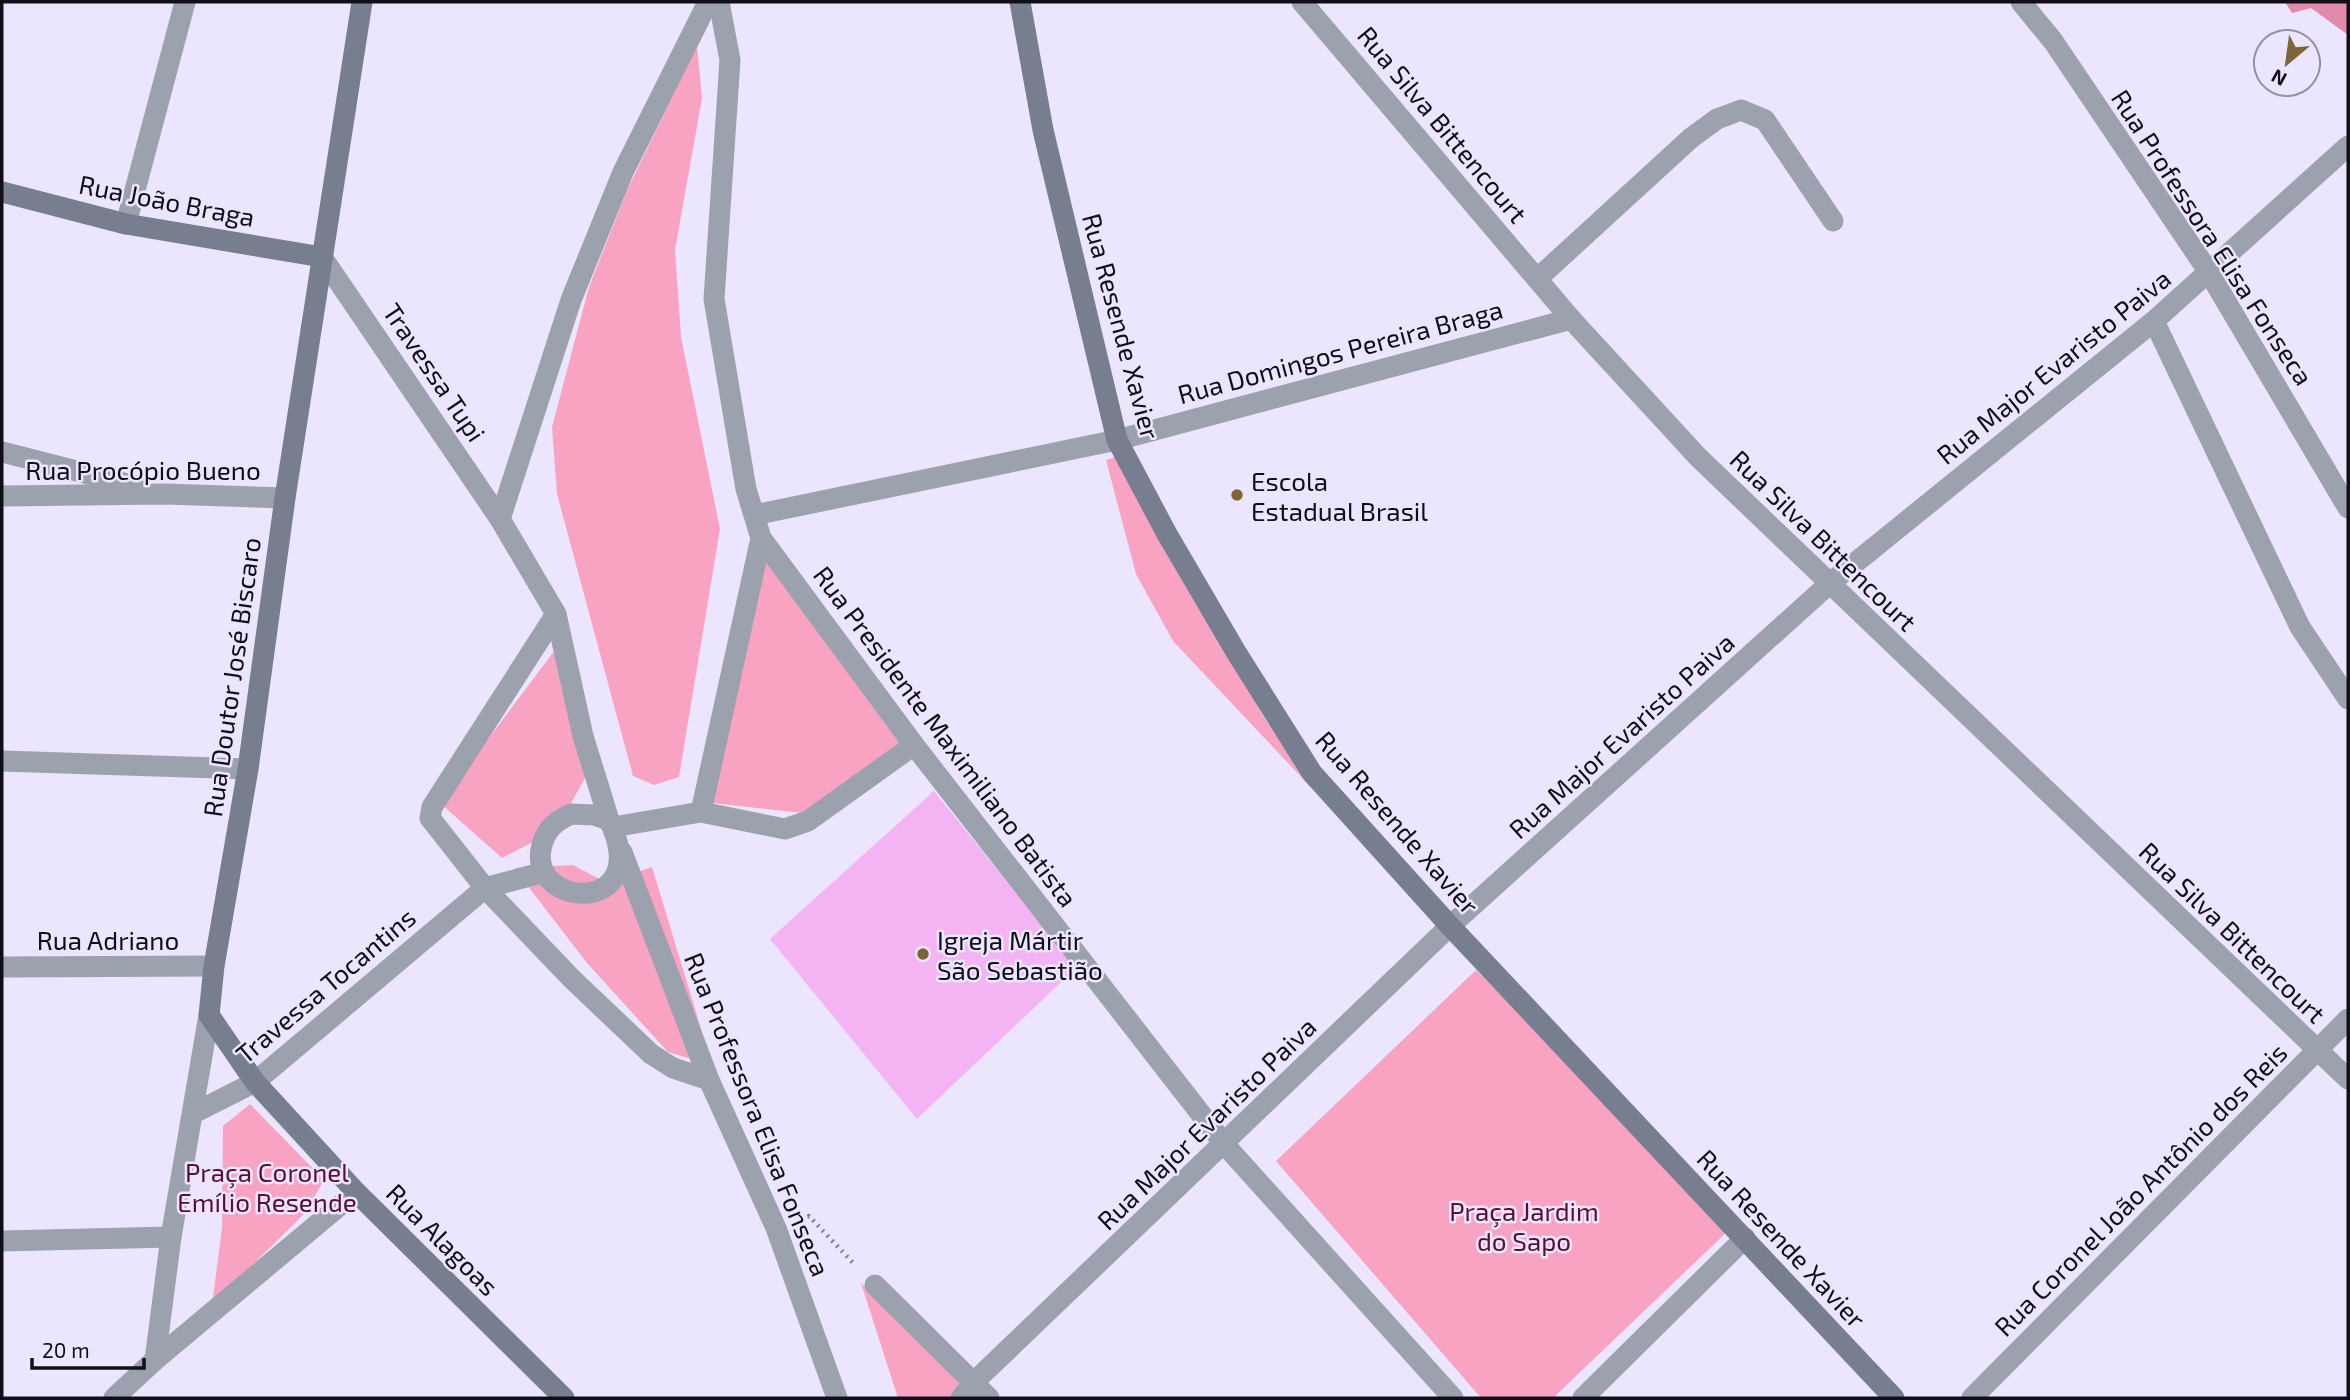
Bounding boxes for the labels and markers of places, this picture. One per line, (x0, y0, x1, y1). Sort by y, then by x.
place label: Escola Estadual Brasil (1251, 465, 1428, 526)
marker: Escola Estadual Brasil (1229, 487, 1245, 503)
place label: Igreja Mártir São Sebastião (937, 924, 1103, 985)
marker: Igreja Mártir São Sebastião (915, 946, 931, 962)

